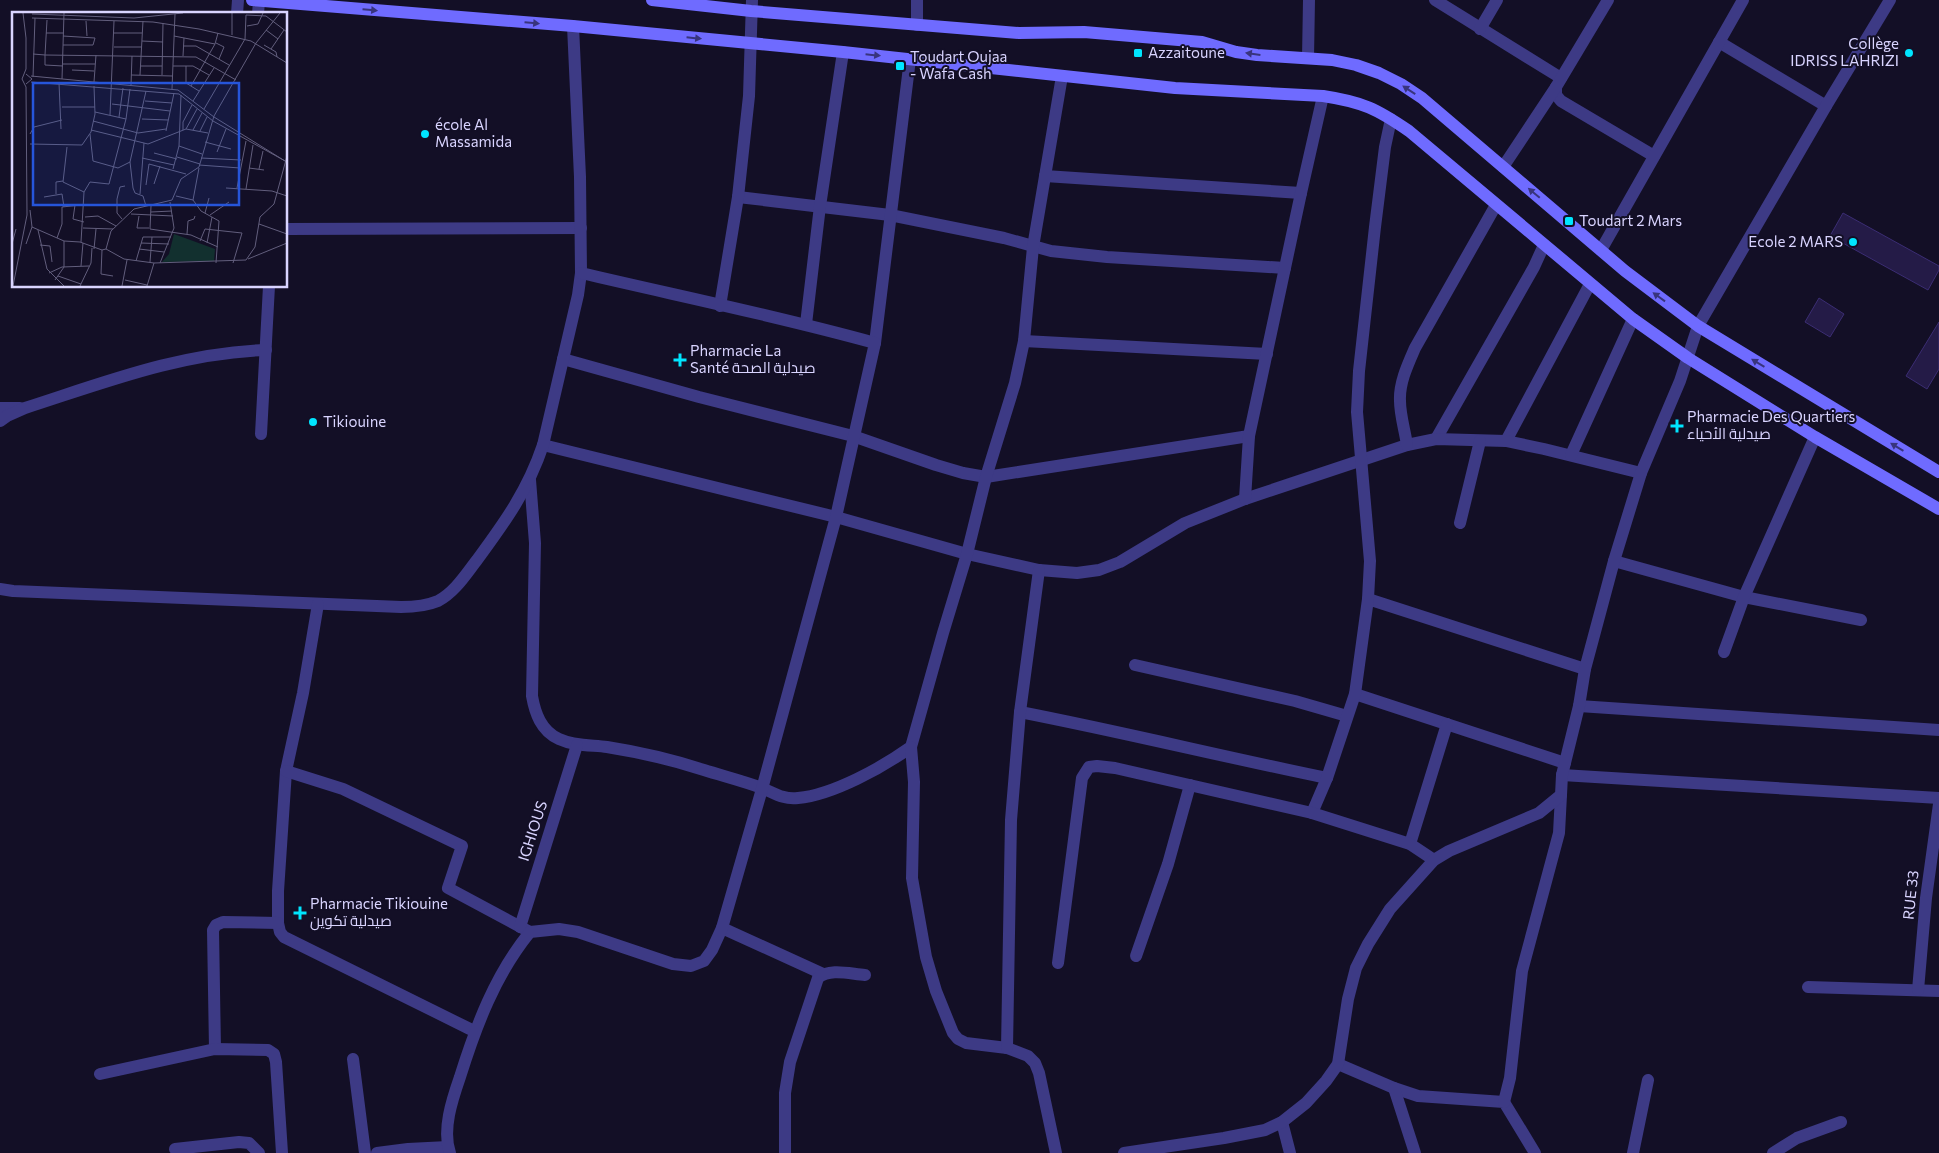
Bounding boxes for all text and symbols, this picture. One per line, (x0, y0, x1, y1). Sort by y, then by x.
one-way arrow (363, 6, 379, 14)
inset map (12, 12, 288, 288)
one-way arrow (525, 19, 541, 27)
one-way arrow (686, 34, 702, 42)
place label: Collège IDRISS LAHRIZI (1790, 34, 1899, 69)
place label: Azzaitoune (1148, 43, 1225, 61)
place label: Toudart Oujaa - Wafa Cash (910, 47, 1007, 82)
marker: Azzaitoune (1132, 47, 1144, 59)
marker: Collège IDRISS LAHRIZI (1903, 47, 1915, 59)
one-way arrow (1245, 50, 1261, 58)
one-way arrow (866, 51, 882, 59)
marker: Toudart Oujaa - Wafa Cash (894, 60, 906, 72)
one-way arrow (1403, 85, 1416, 94)
place label: école Al Massamida (435, 115, 512, 150)
marker: école Al Massamida (419, 128, 431, 140)
one-way arrow (1528, 188, 1541, 199)
place label: Toudart 2 Mars (1579, 211, 1682, 229)
marker: Toudart 2 Mars (1563, 215, 1575, 227)
place label: Ecole 2 MARS (1748, 232, 1843, 250)
marker: Ecole 2 MARS (1847, 236, 1859, 248)
one-way arrow (1652, 292, 1666, 302)
place label: Pharmacie La Santé صيدلية الصحة (690, 341, 816, 376)
marker: Pharmacie La Santé صيدلية الصحة (674, 354, 686, 366)
one-way arrow (1752, 358, 1765, 367)
place label: Pharmacie Des Quartiers صيدلية الأحياء (1687, 407, 1856, 442)
place label: Tikiouine (323, 412, 386, 430)
marker: Tikiouine (307, 416, 319, 428)
marker: Pharmacie Des Quartiers صيدلية الأحياء (1671, 420, 1683, 432)
one-way arrow (1891, 442, 1904, 451)
street label: IGHIOUS (514, 798, 550, 863)
street label: RUE 33 (1898, 869, 1922, 920)
place label: Pharmacie Tikiouine صيدلية تكوين (310, 894, 448, 931)
marker: Pharmacie Tikiouine صيدلية تكوين (294, 907, 306, 919)

